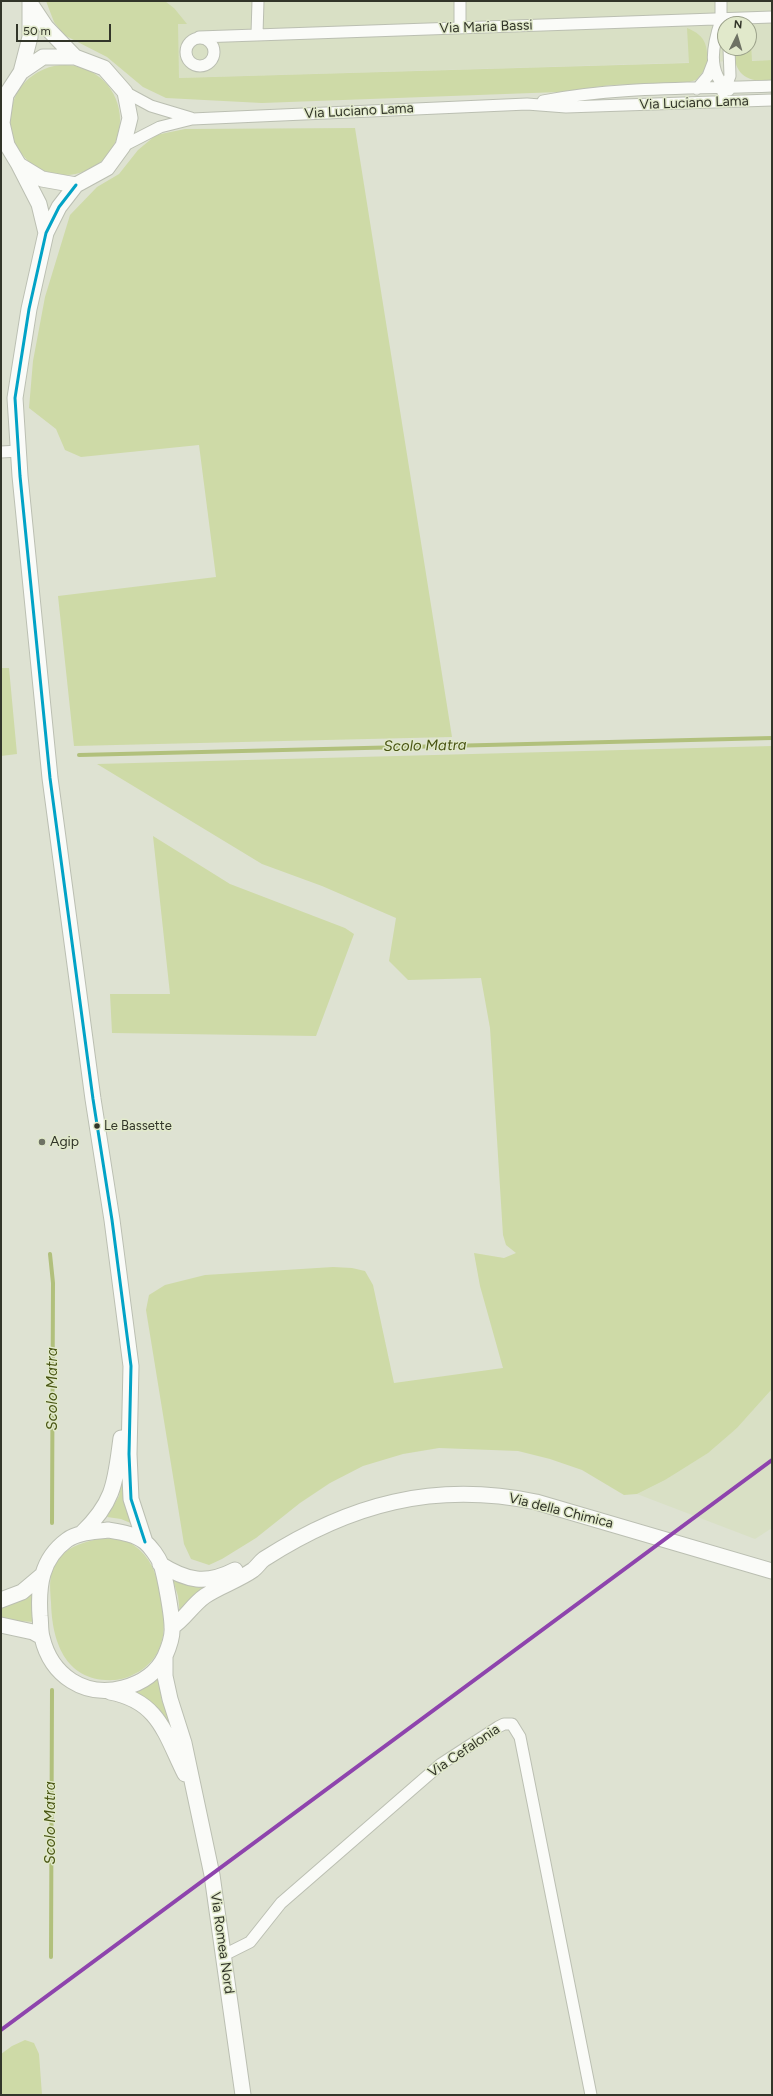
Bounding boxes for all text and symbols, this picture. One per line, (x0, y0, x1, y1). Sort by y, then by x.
scale bar (18, 16, 113, 42)
north arrow (717, 16, 757, 56)
street label: Via Maria Bassi (439, 17, 533, 37)
text: N (733, 18, 743, 31)
text: 50 m (23, 24, 51, 38)
street label: Via Luciano Lama (639, 93, 749, 113)
street label: Via Luciano Lama (304, 100, 414, 122)
water label: Scolo Matra (383, 736, 467, 756)
place label: Le Bassette (104, 1118, 172, 1134)
marker: Le Bassette (92, 1121, 102, 1131)
place label: Agip (50, 1134, 79, 1150)
marker: Agip (37, 1137, 47, 1147)
water label: Scolo Matra (44, 1347, 62, 1431)
street label: Via della Chimica (507, 1490, 615, 1532)
street label: Via Cefalonia (425, 1721, 503, 1781)
water label: Scolo Matra (42, 1781, 60, 1865)
street label: Via Romea Nord (207, 1891, 237, 1995)

